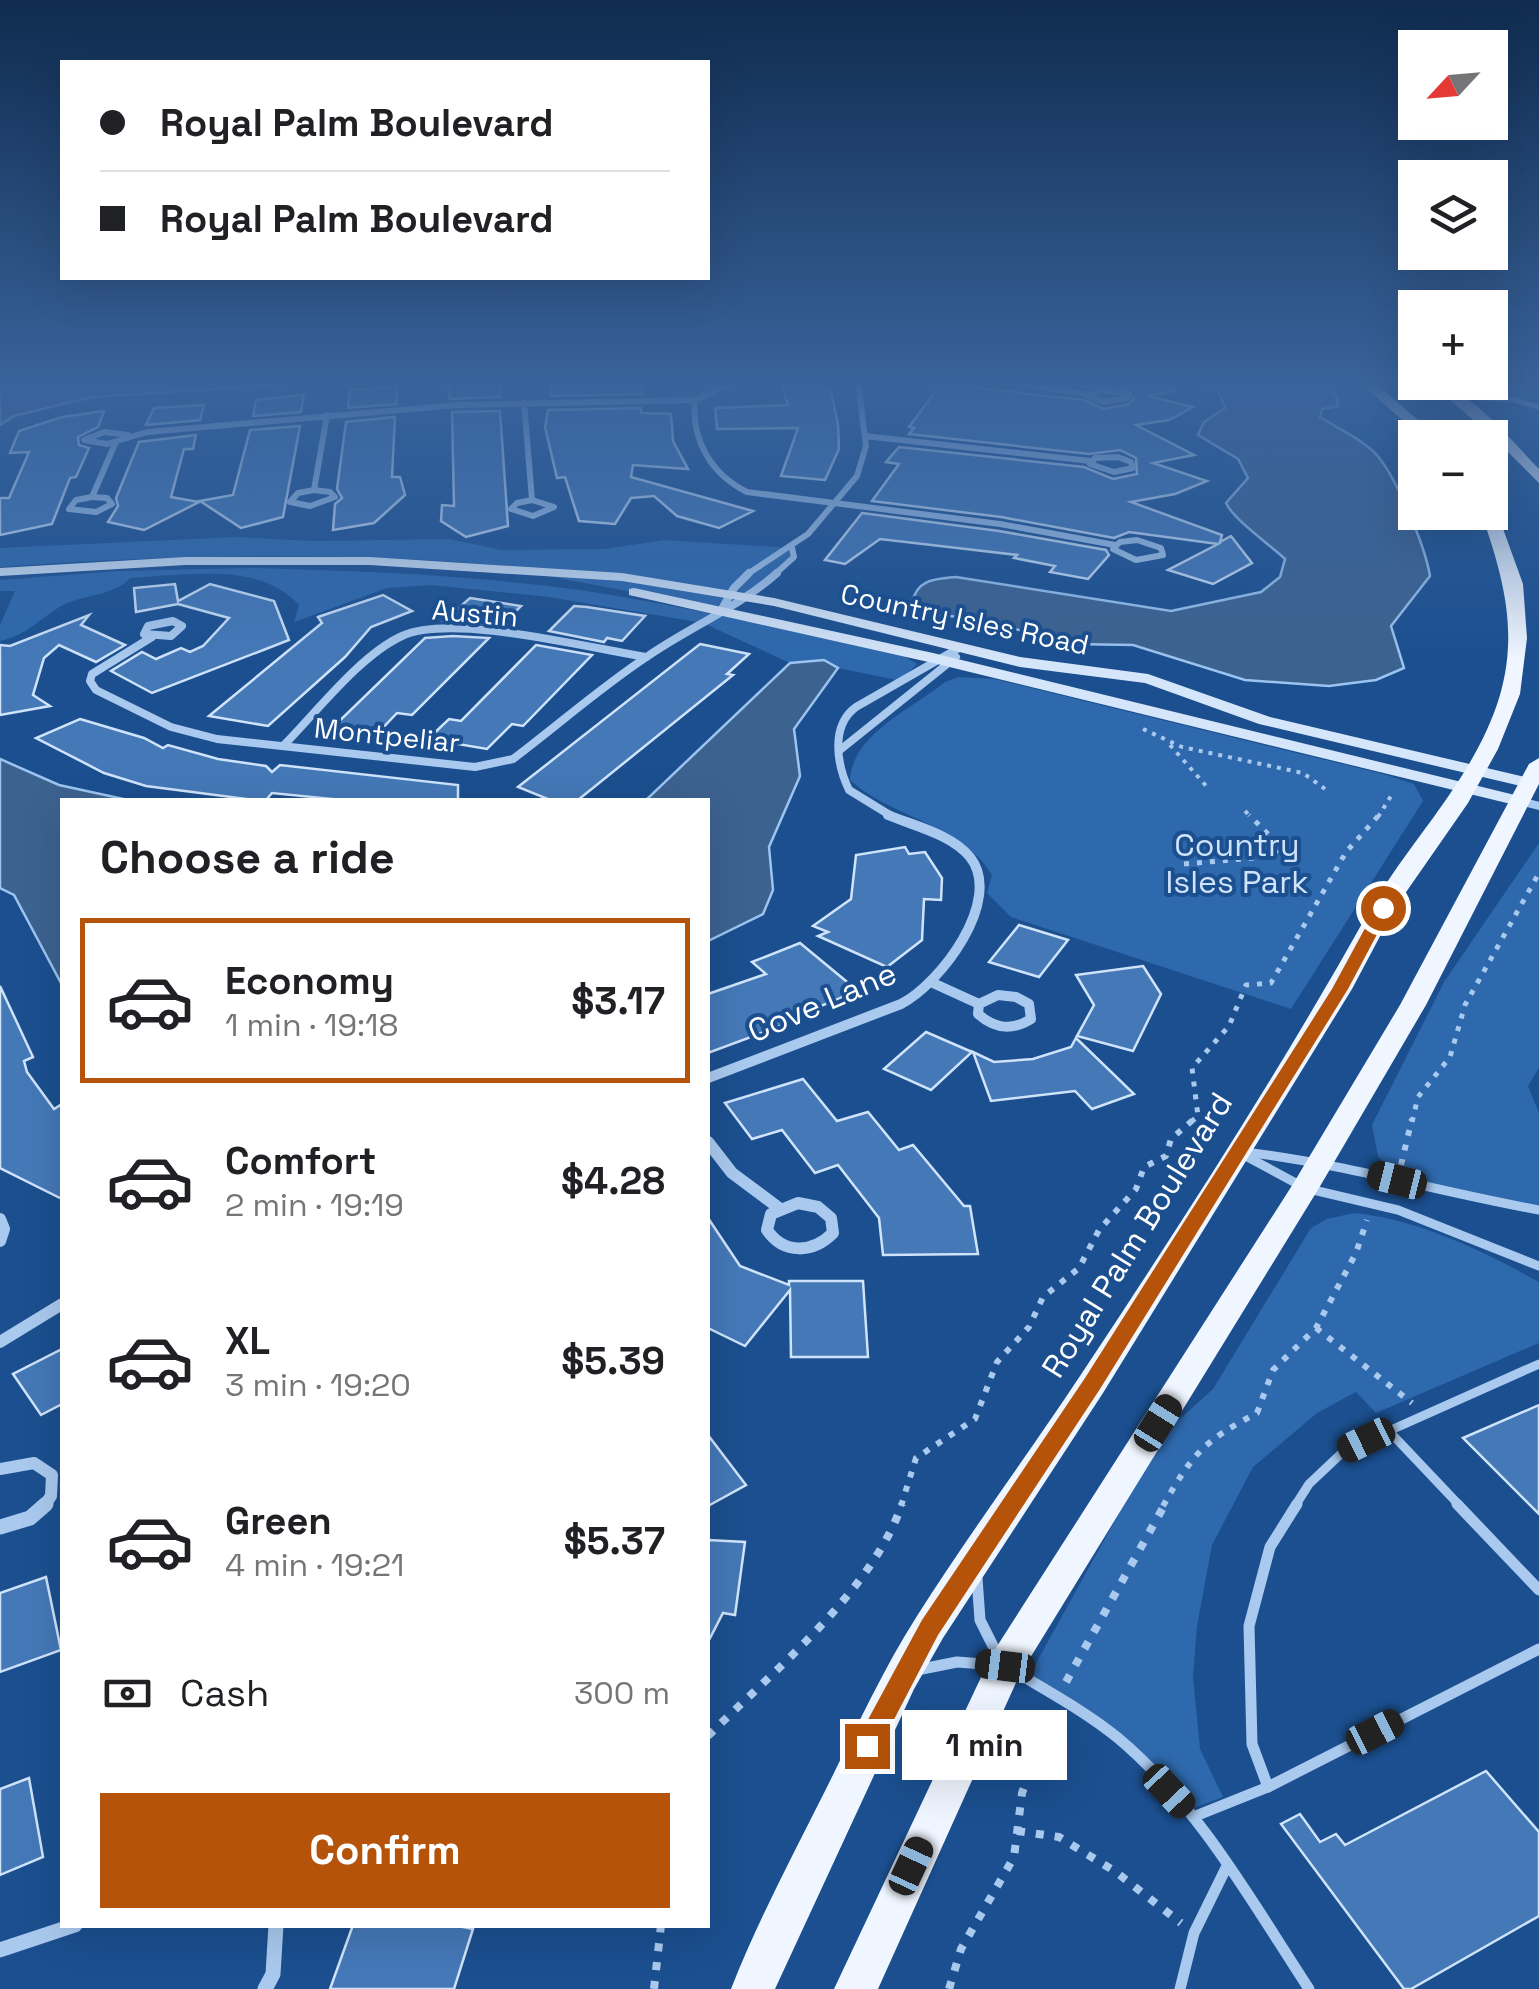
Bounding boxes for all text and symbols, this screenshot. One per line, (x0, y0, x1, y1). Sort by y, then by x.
north arrow (1398, 30, 1508, 140)
map controls (1398, 30, 1508, 530)
text: Royal Palm Boulevard (160, 99, 554, 147)
button: layers (1398, 160, 1508, 270)
text: Royal Palm Boulevard (160, 195, 554, 243)
button: + (1398, 290, 1508, 400)
button: − (1398, 420, 1508, 530)
street label: Country Isles Road (838, 575, 1092, 663)
street label: Austin (431, 591, 519, 635)
street label: Montpeliar (312, 709, 462, 761)
park label: Country Isles Park (1165, 825, 1309, 902)
text: Choose a ride (100, 829, 395, 886)
route start (1361, 886, 1406, 931)
street label: Cove Lane (742, 953, 902, 1051)
icon: car (105, 956, 195, 1046)
text: Economy (225, 957, 394, 1005)
text: $3.17 (571, 977, 665, 1025)
text: 1 min · 19:18 (225, 1005, 398, 1045)
street label: Royal Palm Boulevard (1033, 1085, 1241, 1385)
icon: car (105, 1136, 195, 1226)
text: Comfort (225, 1137, 376, 1185)
text: $4.28 (561, 1157, 665, 1205)
car (1364, 1158, 1430, 1202)
text: 2 min · 19:19 (225, 1185, 404, 1225)
icon: car (105, 1316, 195, 1406)
text: XL (225, 1317, 270, 1365)
text: $5.39 (561, 1337, 665, 1385)
text: 3 min · 19:20 (225, 1365, 411, 1405)
car (1129, 1390, 1187, 1456)
car (1332, 1413, 1400, 1467)
icon: car (105, 1496, 195, 1586)
text: Green (225, 1497, 332, 1545)
text: $5.37 (564, 1517, 665, 1565)
text: 4 min · 19:21 (225, 1545, 404, 1585)
car (973, 1647, 1037, 1685)
icon: cash (100, 1666, 155, 1721)
text: Cash (180, 1669, 269, 1717)
text: 300 m (574, 1673, 670, 1713)
car (1341, 1705, 1409, 1759)
callout: 1 min (902, 1711, 1067, 1781)
route end (845, 1724, 890, 1769)
text: 1 min (945, 1725, 1024, 1765)
car (1138, 1759, 1200, 1823)
button: Confirm (100, 1793, 670, 1908)
car (885, 1832, 937, 1900)

